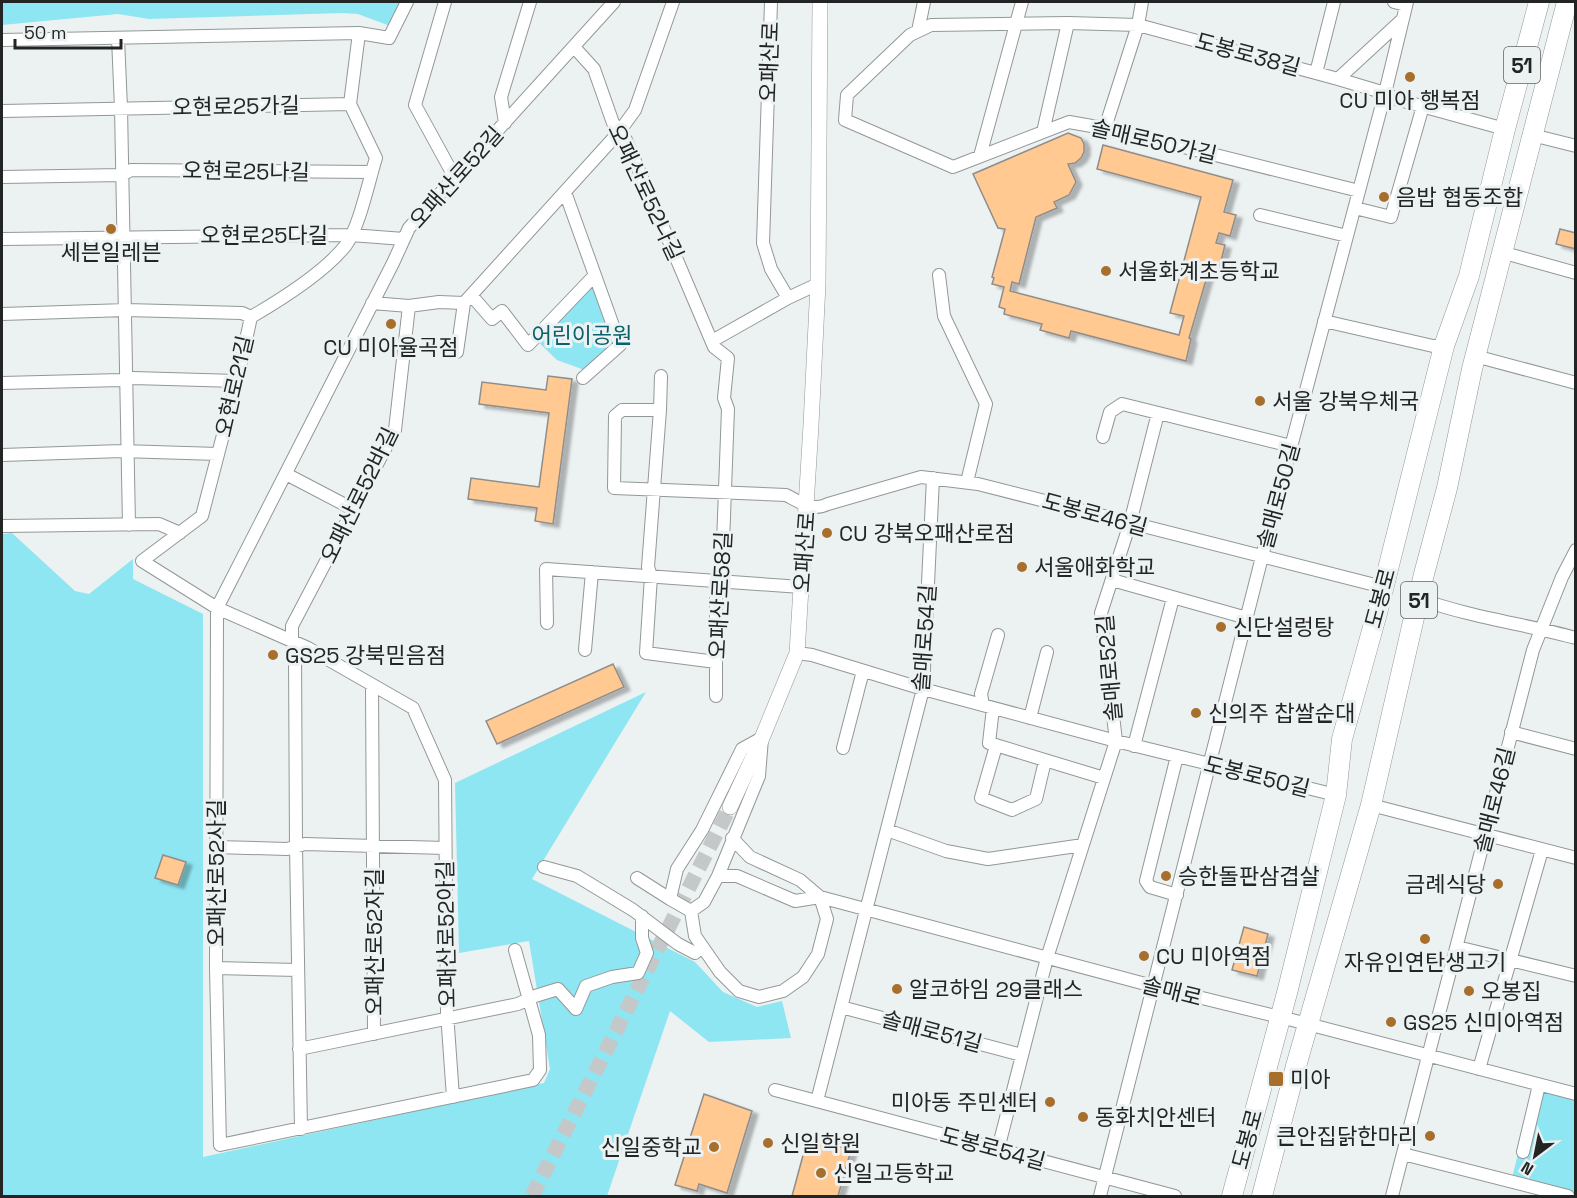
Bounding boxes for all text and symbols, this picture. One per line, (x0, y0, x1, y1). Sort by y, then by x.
scale bar (15, 12, 122, 50)
text: 50 m (24, 21, 66, 44)
street label: 오패산로 (754, 21, 784, 103)
street label: 도봉로38길 (1192, 27, 1304, 81)
road number: 51 (1504, 47, 1540, 83)
marker: CU 미아 행복점 (1403, 70, 1417, 84)
place label: CU 미아 행복점 (1339, 86, 1481, 114)
street label: 오현로25가길 (172, 91, 300, 121)
street label: 솔매로50가길 (1088, 113, 1220, 169)
street label: 오패산로52나길 (602, 119, 690, 265)
street label: 오패산로52길 (403, 120, 509, 234)
street label: 오현로25나길 (182, 156, 310, 186)
place label: 음밥 협동조합 (1396, 183, 1523, 211)
marker: 음밥 협동조합 (1377, 190, 1391, 204)
street label: 오현로25다길 (200, 221, 328, 249)
marker: 세븐일레븐 (104, 222, 118, 236)
place label: 세븐일레븐 (60, 238, 162, 266)
place label: 서울화계초등학교 (1118, 257, 1280, 285)
marker: 서울화계초등학교 (1099, 264, 1113, 278)
marker: CU 미아율곡점 (384, 317, 398, 331)
park label: 어린이공원 (531, 321, 633, 349)
street label: 오현로21길 (209, 332, 259, 440)
place label: CU 미아율곡점 (323, 333, 459, 361)
place label: 서울 강북우체국 (1272, 387, 1419, 415)
marker: 서울 강북우체국 (1253, 394, 1267, 408)
street label: 오패산로52바길 (314, 422, 404, 568)
street label: 솔매로50길 (1250, 440, 1306, 552)
street label: 도봉로46길 (1039, 486, 1151, 542)
street label: 오패산로 (787, 511, 821, 593)
place label: CU 강북오패산로점 (839, 519, 1015, 547)
marker: CU 강북오패산로점 (820, 526, 834, 540)
street label: 오패산로58길 (703, 530, 737, 660)
place label: 서울애화학교 (1034, 553, 1155, 581)
marker: 서울애화학교 (1015, 560, 1029, 574)
street label: 도봉로 (1359, 565, 1401, 631)
road number: 51 (1401, 582, 1437, 618)
street label: 솔매로54길 (906, 583, 942, 693)
street label: 솔매로52길 (1090, 613, 1128, 723)
place label: 신단설렁탕 (1233, 613, 1334, 641)
marker: 신단설렁탕 (1214, 620, 1228, 634)
place label: GS25 강북믿음점 (285, 641, 446, 669)
marker: GS25 강북믿음점 (266, 648, 280, 662)
place label: 신의주 찹쌀순대 (1208, 699, 1355, 727)
marker: 신의주 찹쌀순대 (1189, 706, 1203, 720)
street label: 솔매로46길 (1467, 744, 1521, 856)
street label: 도봉로50길 (1201, 749, 1313, 803)
street label: 오패산로52사길 (202, 799, 230, 947)
street label: 오패산로52아길 (431, 860, 461, 1008)
place label: 승한돌판삼겹살 (1178, 862, 1320, 890)
street label: 오패산로52자길 (360, 868, 388, 1016)
marker: 승한돌판삼겹살 (1159, 869, 1173, 883)
place label: 금례식당 (1405, 870, 1486, 898)
marker: 금례식당 (1491, 877, 1505, 891)
marker: 자유인연탄생고기 (1418, 932, 1432, 946)
place label: CU 미아역점 (1156, 942, 1271, 970)
place label: 자유인연탄생고기 (1344, 948, 1506, 976)
marker: CU 미아역점 (1137, 949, 1151, 963)
street label: 솔매로 (1139, 970, 1205, 1012)
place label: 알코하임 29클래스 (909, 975, 1083, 1003)
place label: 오봉집 (1481, 977, 1542, 1005)
marker: 알코하임 29클래스 (890, 982, 904, 996)
marker: 오봉집 (1462, 984, 1476, 998)
street label: 솔매로51길 (879, 1004, 985, 1058)
place label: GS25 신미아역점 (1403, 1008, 1564, 1036)
marker: GS25 신미아역점 (1384, 1015, 1398, 1029)
place label: 미아 (1290, 1065, 1330, 1093)
marker: 미아 (1267, 1070, 1285, 1088)
place label: 미아동 주민센터 (891, 1088, 1038, 1116)
marker: 미아동 주민센터 (1043, 1095, 1057, 1109)
place label: 동화치안센터 (1095, 1103, 1216, 1131)
street label: 도봉로 (1226, 1106, 1268, 1172)
marker: 동화치안센터 (1076, 1110, 1090, 1124)
street label: 도봉로54길 (937, 1121, 1049, 1175)
place label: 큰안집닭한마리 (1276, 1122, 1418, 1150)
north arrow (1505, 1126, 1565, 1186)
place label: 신일학원 (780, 1129, 861, 1157)
marker: 큰안집닭한마리 (1423, 1129, 1437, 1143)
place label: 신일중학교 (601, 1133, 702, 1161)
marker: 신일학원 (761, 1136, 775, 1150)
marker: 신일중학교 (707, 1140, 721, 1154)
text: N (1517, 1157, 1537, 1180)
place label: 신일고등학교 (833, 1159, 954, 1187)
marker: 신일고등학교 (814, 1166, 828, 1180)

